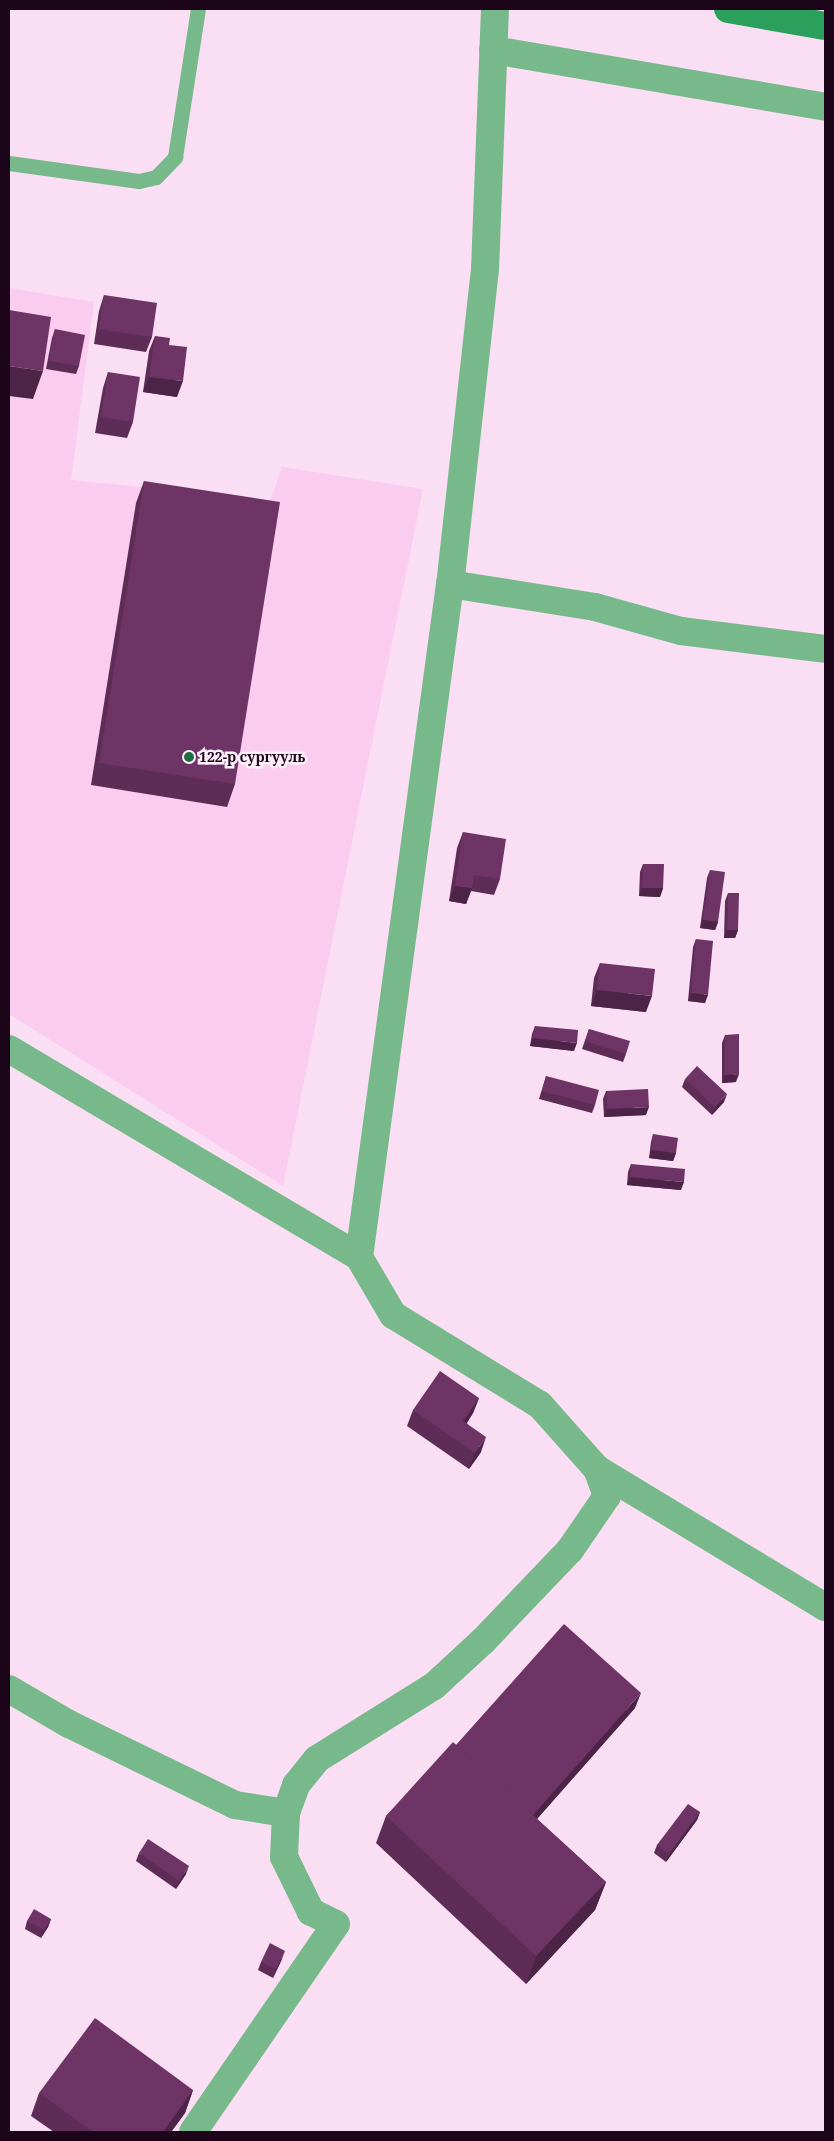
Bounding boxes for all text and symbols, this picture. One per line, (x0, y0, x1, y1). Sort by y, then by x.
place label: 122-р сургууль (199, 749, 305, 765)
marker: 122-р сургууль (183, 751, 195, 763)

